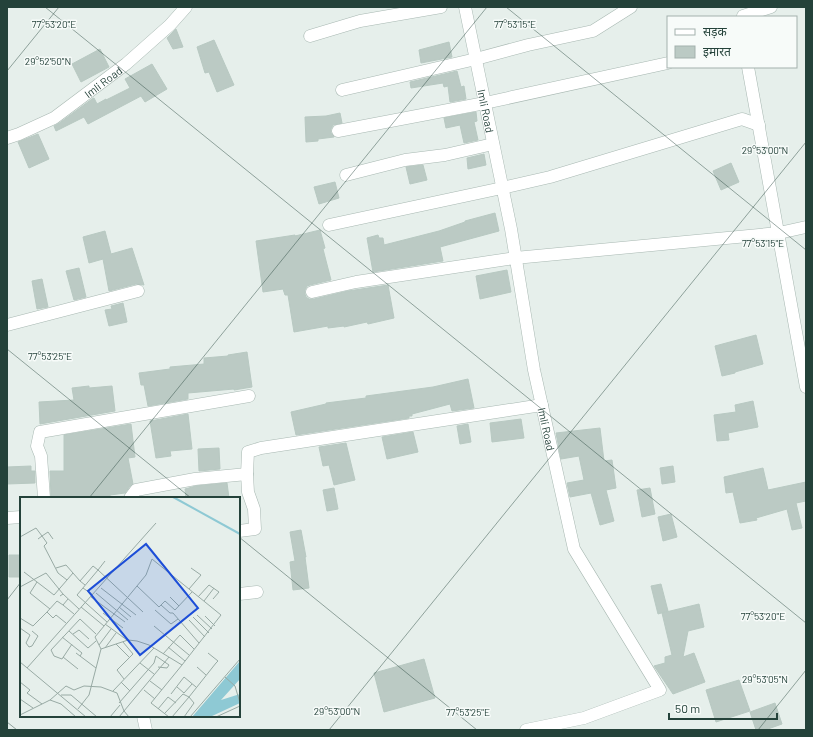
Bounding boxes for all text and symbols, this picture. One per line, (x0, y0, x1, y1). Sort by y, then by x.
legend (667, 16, 797, 68)
text: 77°53'20"E (32, 18, 76, 30)
text: 77°53'15"E (494, 18, 536, 30)
text: सड़क (703, 24, 728, 39)
text: इमारत (703, 44, 732, 59)
text: 29°52'50"N (25, 55, 71, 67)
street label: Imli Road (81, 63, 124, 100)
street label: Imli Road (476, 88, 497, 134)
text: 29°53'00"N (742, 144, 788, 156)
text: 77°53'15"E (742, 237, 784, 249)
text: 77°53'25"E (28, 350, 72, 362)
street label: Imli Road (536, 406, 558, 452)
inset map (20, 497, 240, 717)
text: 77°53'20"E (741, 610, 785, 622)
text: 29°53'05"N (742, 673, 788, 685)
scale bar (669, 695, 777, 721)
text: 50 m (675, 701, 700, 715)
text: 29°53'00"N (314, 705, 360, 717)
text: 77°53'25"E (446, 706, 490, 718)

